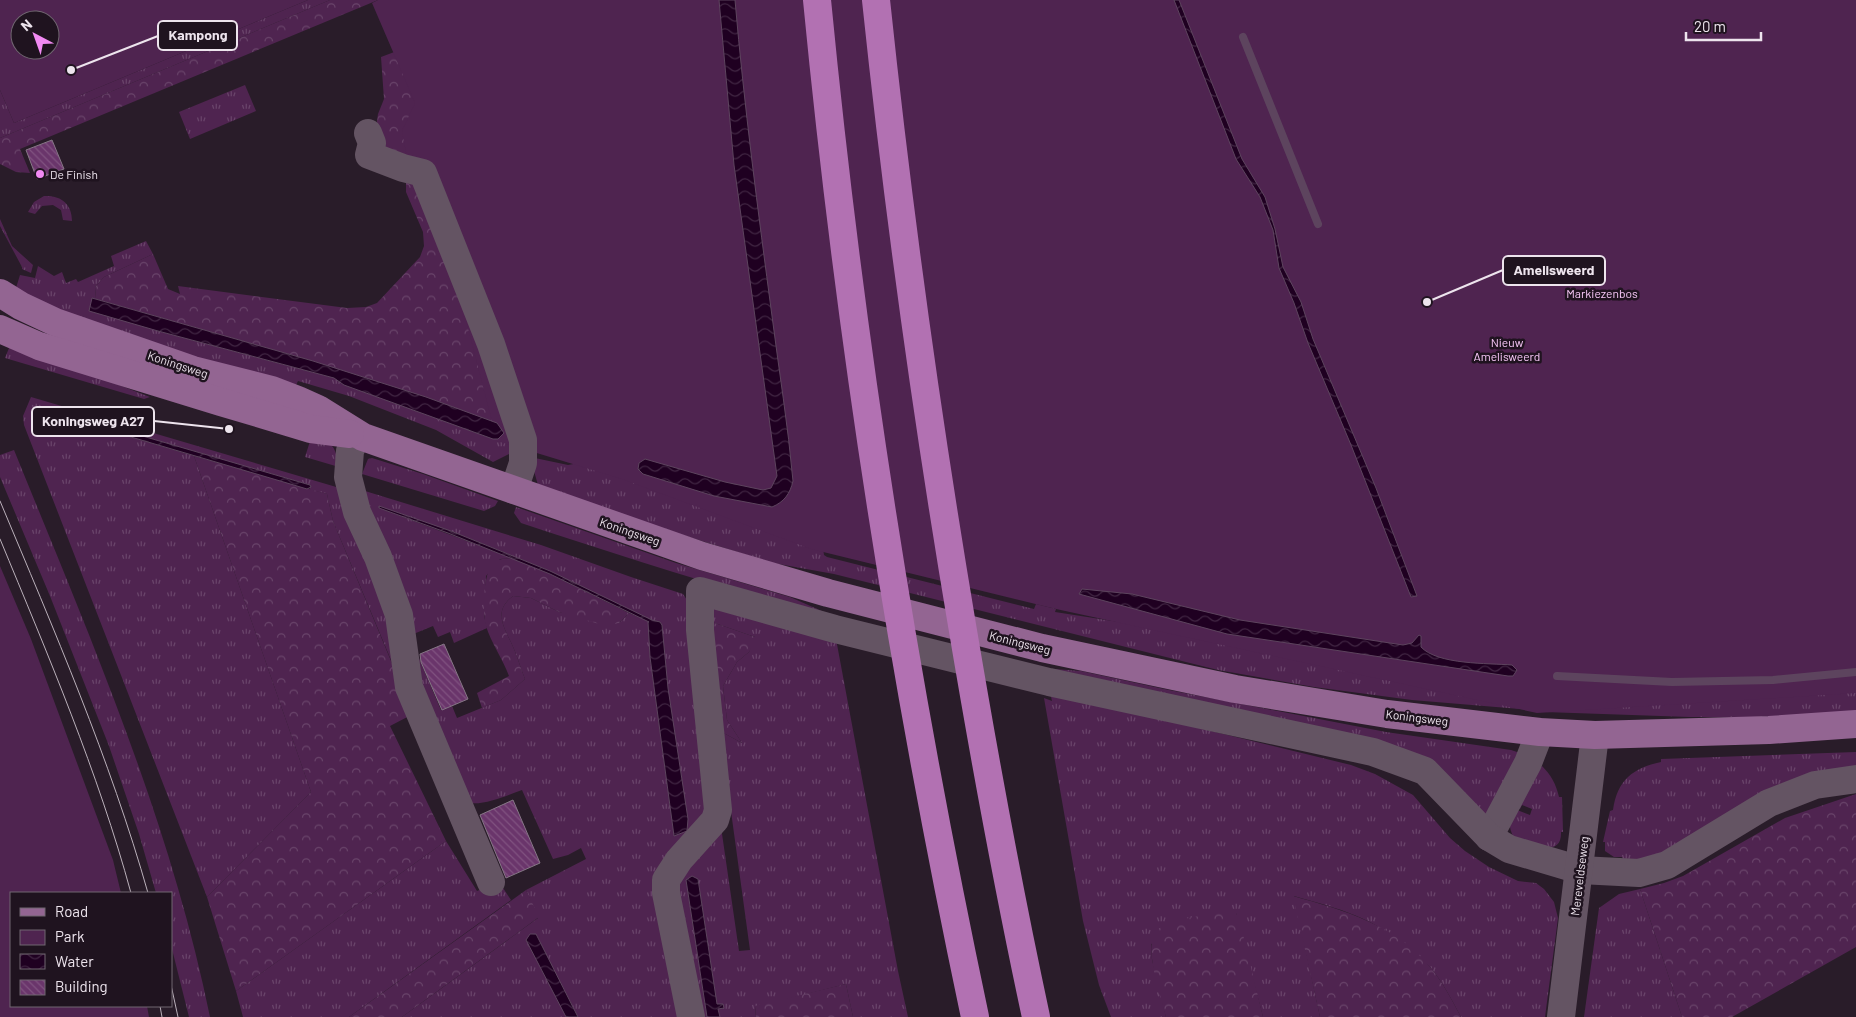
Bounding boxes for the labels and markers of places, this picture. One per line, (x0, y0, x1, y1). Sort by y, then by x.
callout: Kampong (158, 21, 237, 50)
place label: De Finish (50, 167, 98, 181)
marker: De Finish (34, 168, 46, 180)
callout: Amelisweerd (1503, 256, 1605, 285)
callout: Koningsweg A27 (32, 407, 154, 436)

